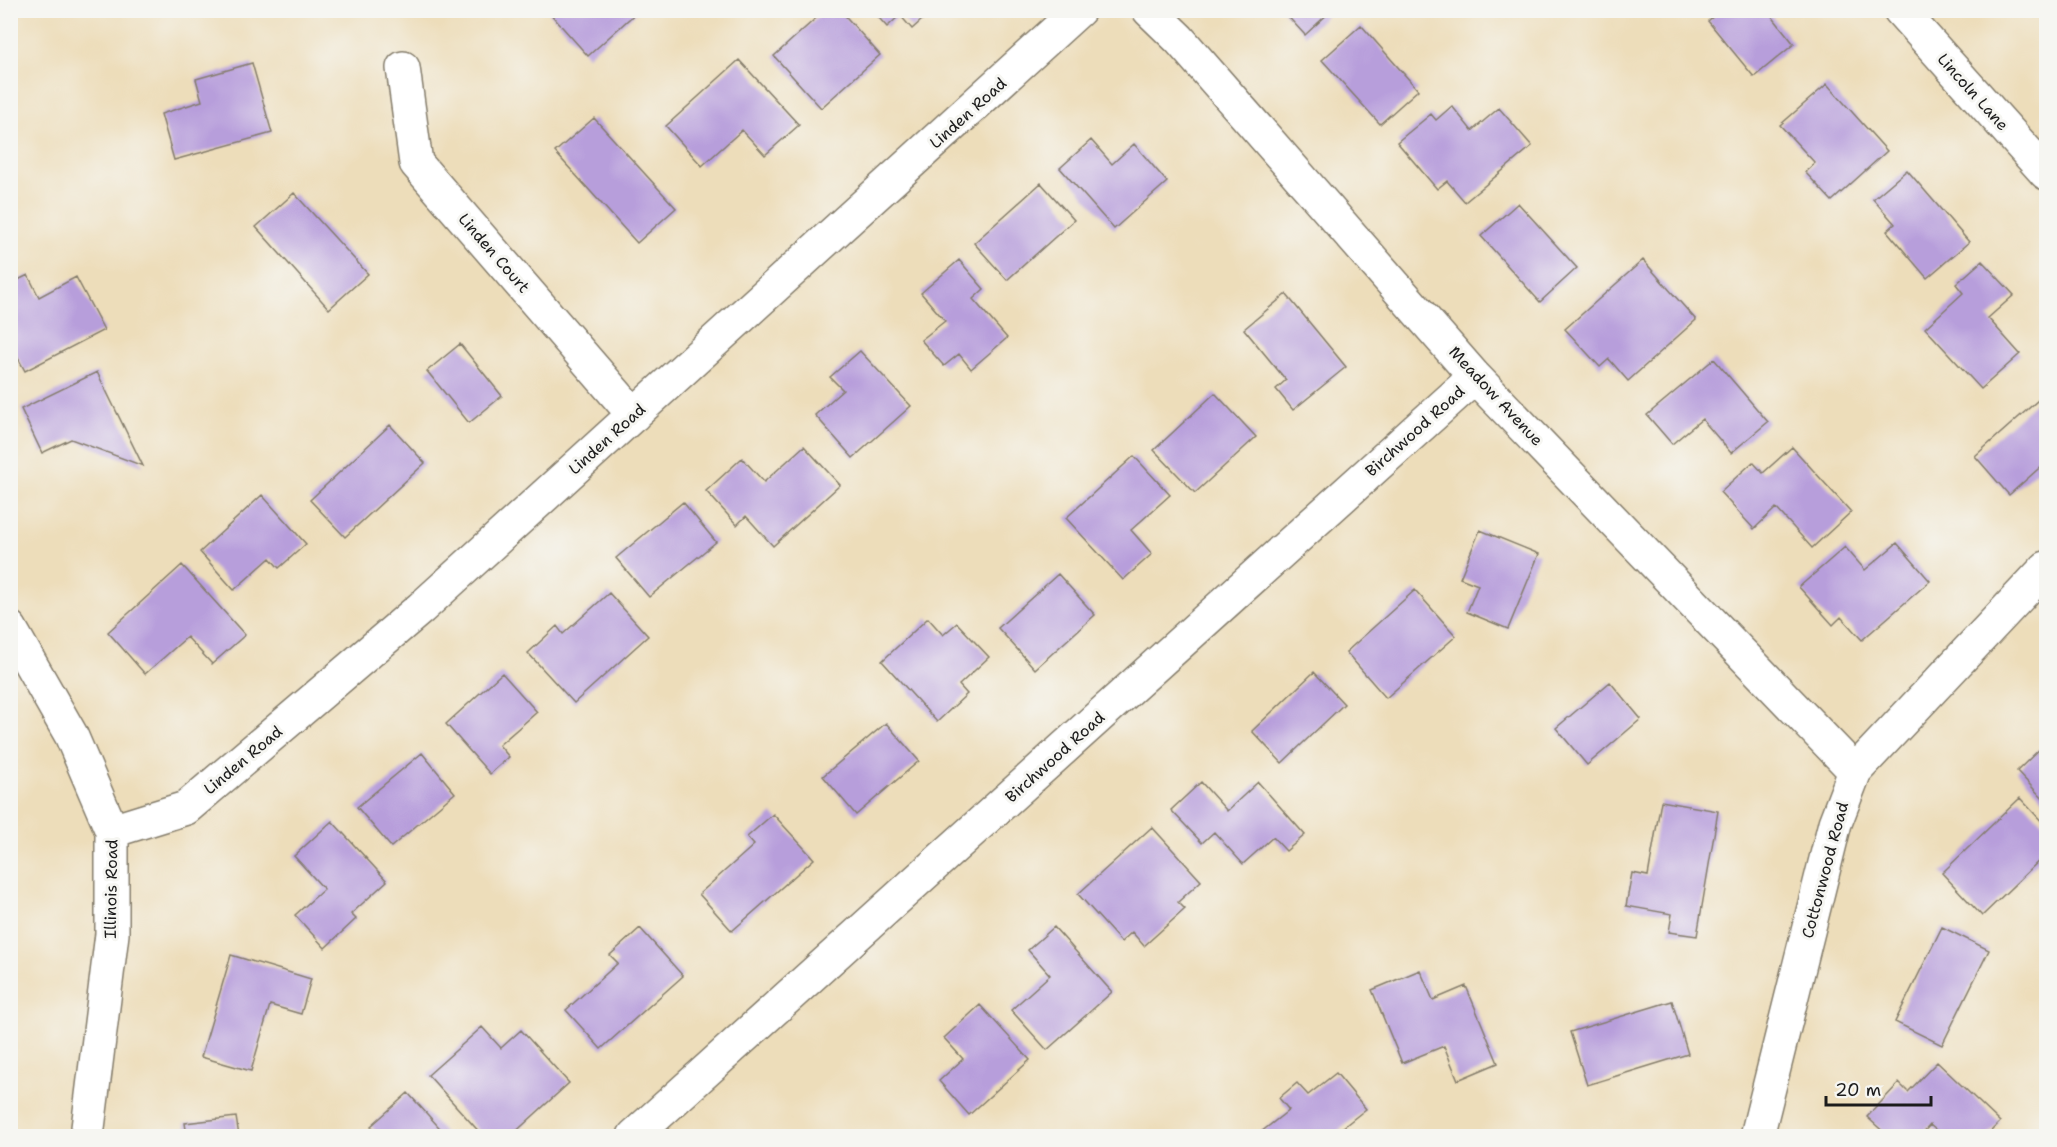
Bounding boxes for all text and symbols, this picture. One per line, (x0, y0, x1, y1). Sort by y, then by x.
street label: Lincoln Lane (1933, 49, 2013, 135)
street label: Linden Road (925, 73, 1011, 153)
street label: Linden Court (454, 209, 534, 297)
street label: Meadow Avenue (1444, 342, 1548, 450)
street label: Birchwood Road (1361, 381, 1469, 481)
street label: Linden Road (564, 399, 650, 479)
street label: Birchwood Road (1001, 707, 1109, 807)
street label: Linden Road (199, 721, 287, 799)
street label: Cottonwood Road (1797, 799, 1853, 941)
street label: Illinois Road (100, 839, 122, 939)
scale bar (1826, 1069, 1931, 1107)
text: 20 m (1835, 1078, 1881, 1102)

